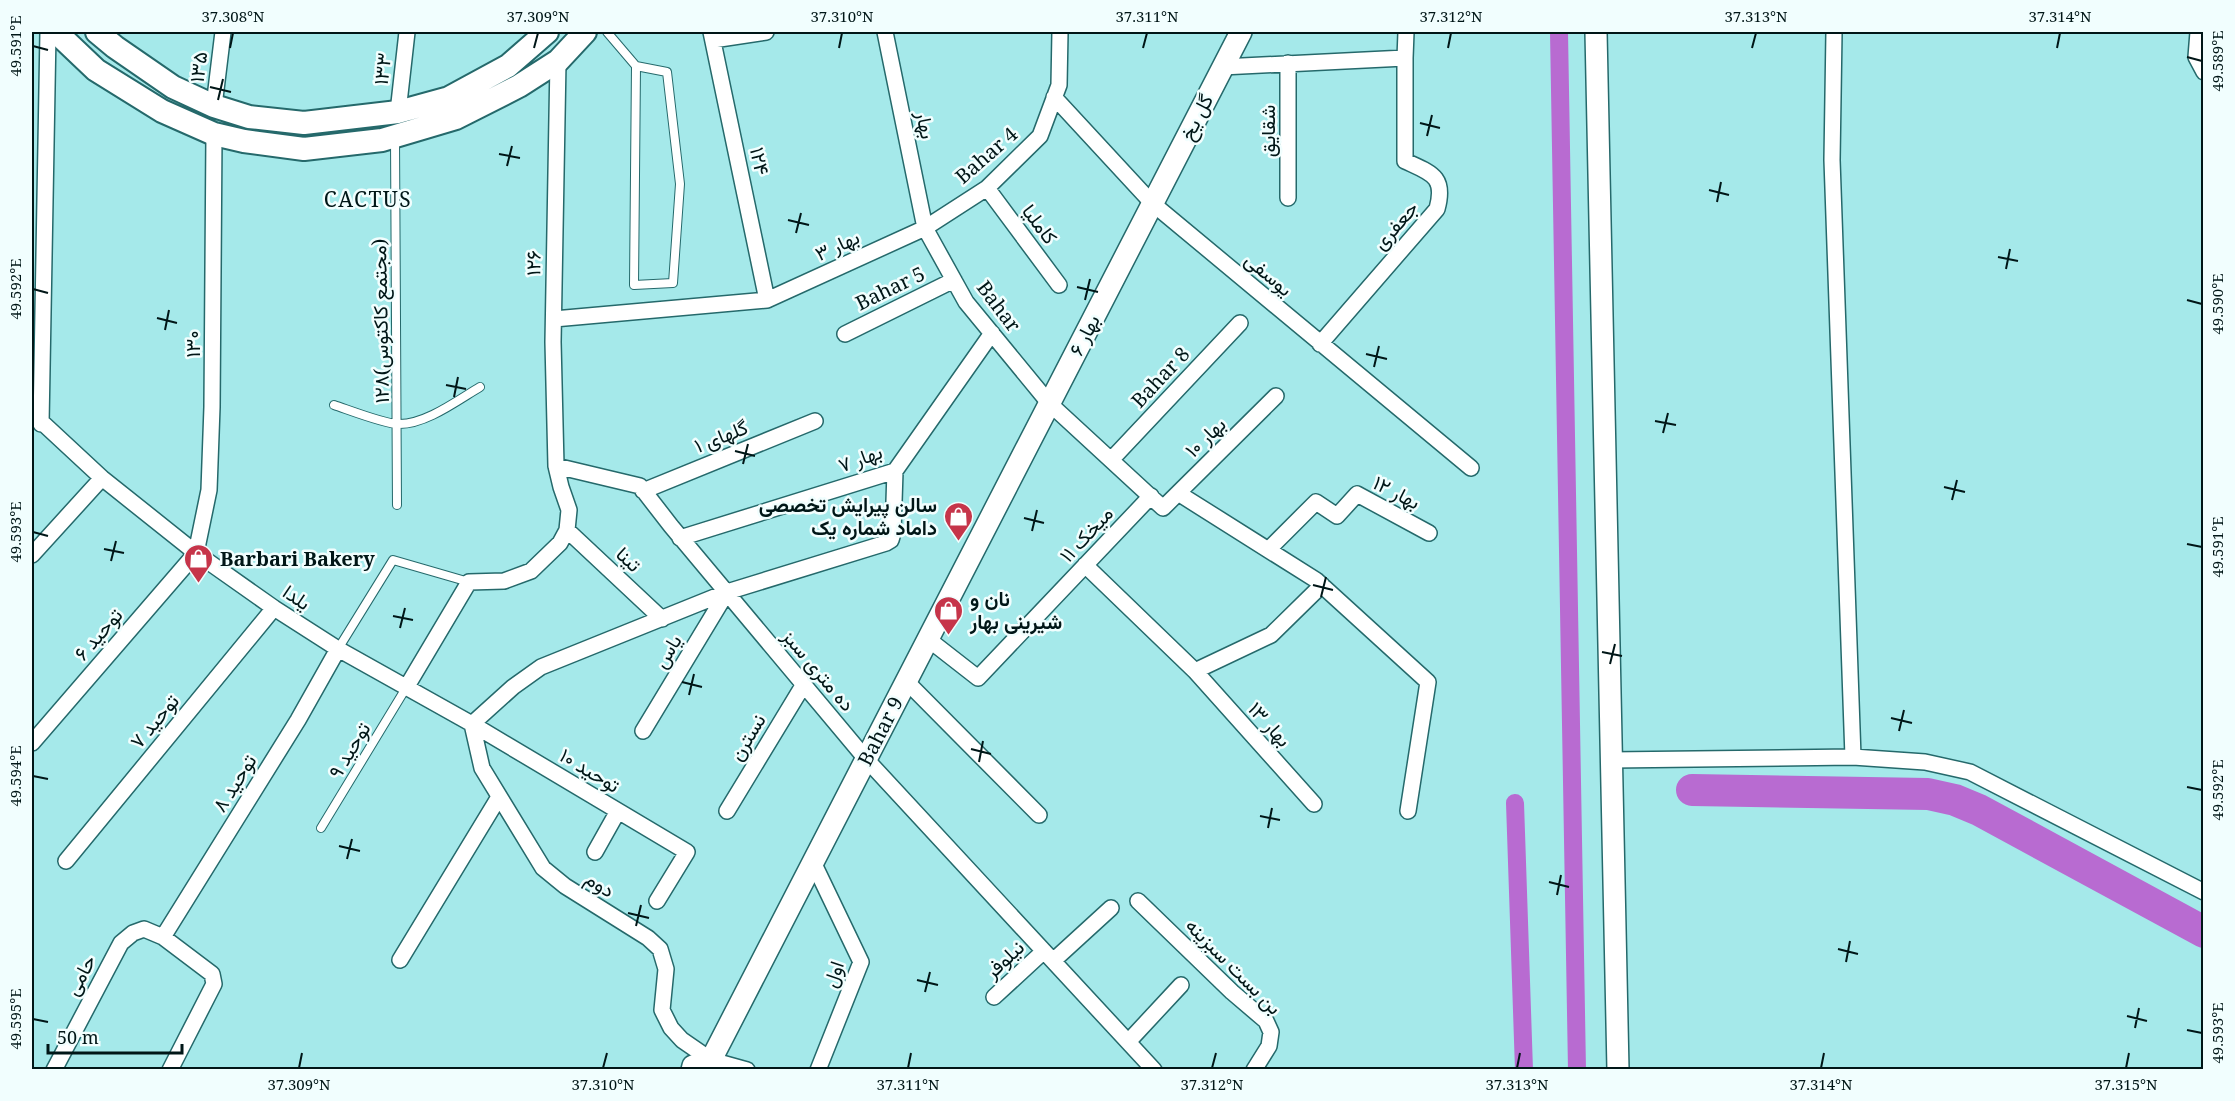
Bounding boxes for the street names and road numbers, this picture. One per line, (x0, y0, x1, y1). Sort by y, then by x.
street label: ۱۳۵ (183, 50, 213, 84)
street label: ۱۳۳ (367, 51, 397, 87)
street label: گل یخ (1173, 89, 1220, 145)
street label: شقایق (1254, 105, 1281, 157)
street label: بهار (910, 108, 942, 141)
street label: Bahar 4 (949, 121, 1023, 189)
street label: ۱۲۴ (744, 145, 776, 177)
street label: جعفری (1366, 195, 1424, 255)
street label: کاملیا (1016, 198, 1064, 250)
street label: بهار ۳ (810, 223, 864, 267)
street label: ۱۲۸(مجتمع کاکتوس) (365, 238, 396, 404)
street label: یوسفی (1239, 246, 1299, 302)
street label: ۱۲۶ (519, 250, 547, 276)
street label: Bahar 5 (851, 260, 929, 316)
street label: Bahar (971, 275, 1027, 338)
street label: بهار ۶ (1062, 310, 1106, 360)
street label: ۱۳۰ (179, 330, 206, 358)
street label: Bahar 8 (1125, 341, 1195, 413)
street label: بهار ۱۰ (1179, 411, 1231, 463)
street label: گلهای ۱ (690, 413, 752, 459)
street label: بهار ۷ (834, 438, 886, 478)
street label: بهار ۱۲ (1369, 469, 1425, 515)
street label: میخک ۱۱ (1053, 500, 1119, 568)
street label: تینا (611, 540, 647, 578)
street label: یلدا (278, 578, 316, 616)
street label: توحید ۶ (68, 602, 128, 666)
street label: ده متری سبز (776, 622, 861, 717)
street label: یاس (646, 629, 688, 673)
street label: توحید ۷ (123, 688, 185, 754)
street label: Bahar 9 (851, 692, 909, 770)
street label: بهار ۱۳ (1243, 696, 1297, 752)
street label: نسترن (722, 708, 772, 766)
street label: توحید ۹ (322, 717, 376, 783)
street label: توحید ۱۰ (555, 741, 625, 799)
street label: توحید ۸ (206, 749, 262, 817)
street label: دوم (580, 865, 620, 903)
street label: بن بست سبزینه (1180, 912, 1288, 1020)
street label: نیلوفر (978, 934, 1030, 985)
street label: حامی (58, 950, 102, 1000)
street label: اول (816, 957, 850, 991)

